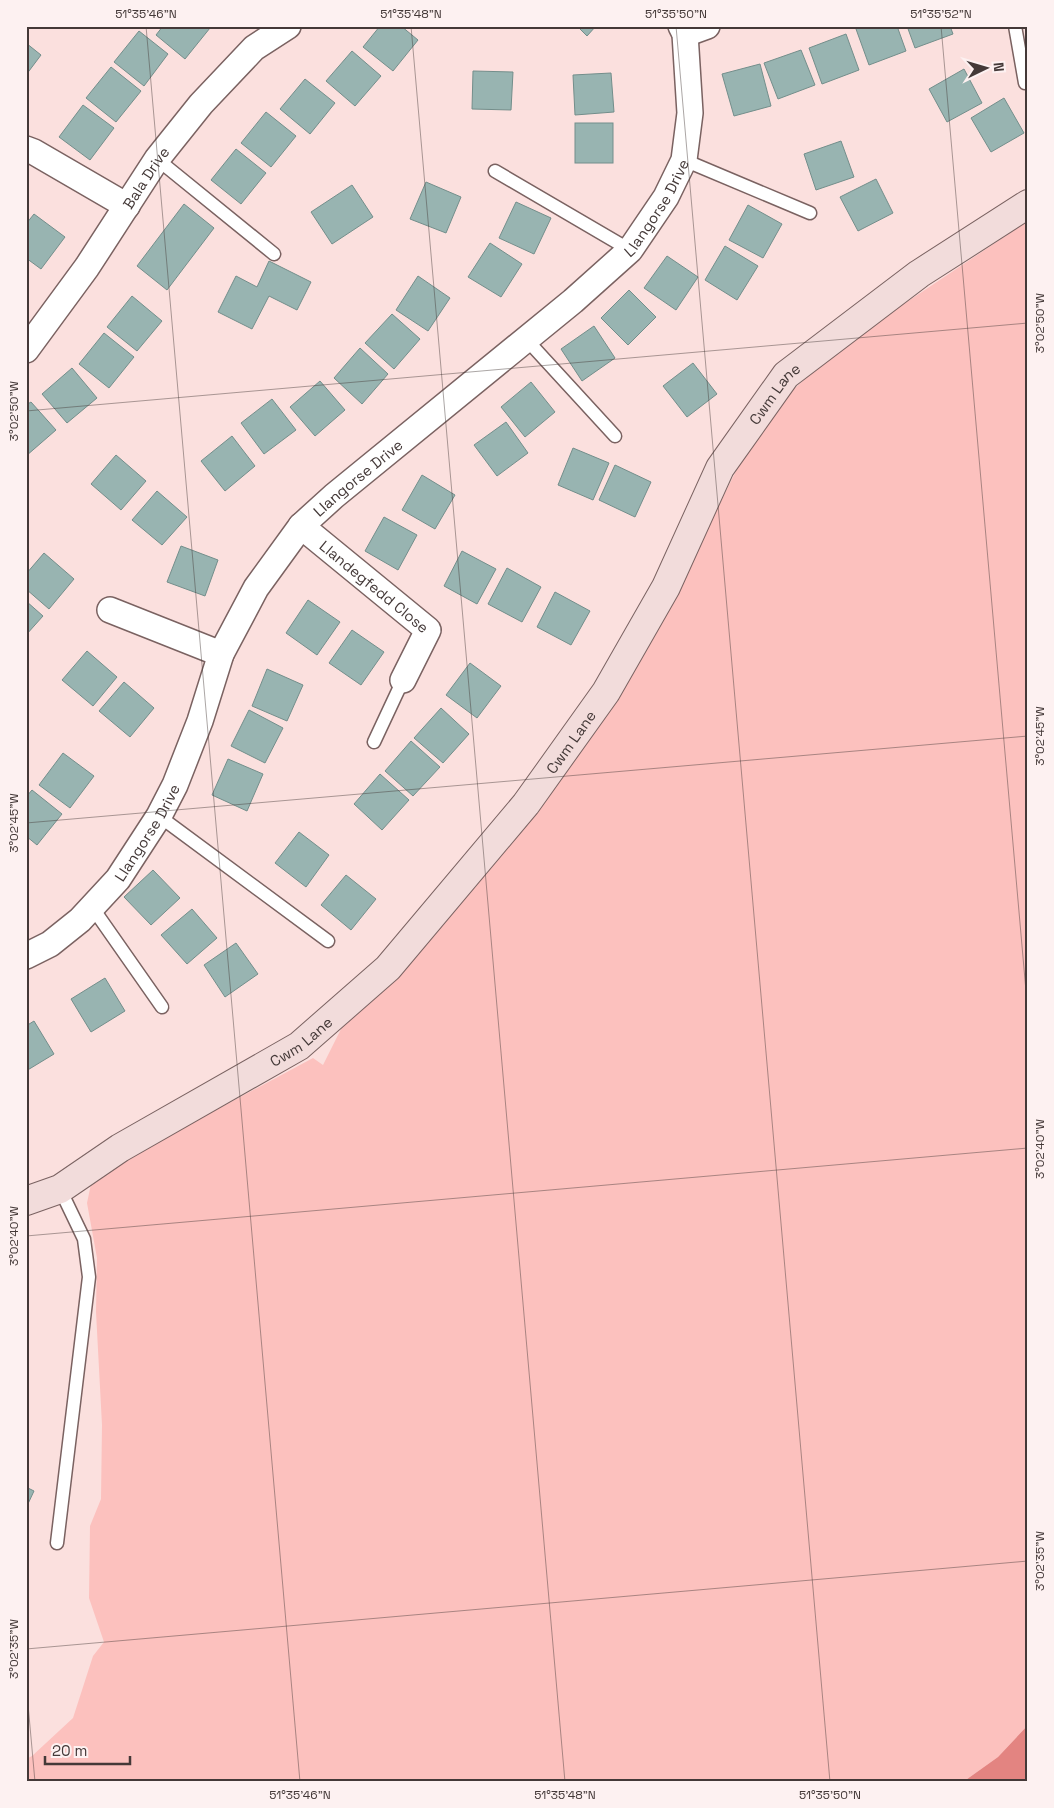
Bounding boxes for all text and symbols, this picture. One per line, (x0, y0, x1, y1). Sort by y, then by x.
text: 51°35'46"N (115, 6, 177, 22)
text: 51°35'48"N (380, 6, 442, 22)
text: 51°35'50"N (645, 6, 707, 22)
text: 51°35'52"N (910, 6, 972, 22)
north arrow (962, 42, 1012, 92)
text: N (990, 61, 1008, 72)
street label: Bala Drive (118, 142, 173, 212)
street label: Llangorse Drive (620, 156, 693, 261)
text: 3°02'50"W (1032, 292, 1048, 353)
street label: Cwm Lane (744, 358, 804, 428)
text: 3°02'50"W (6, 380, 22, 441)
street label: Llangorse Drive (309, 435, 406, 520)
street label: Llandegfedd Close (316, 536, 433, 637)
street label: Cwm Lane (541, 706, 600, 777)
text: 3°02'45"W (1032, 706, 1048, 766)
street label: Llangorse Drive (110, 780, 184, 885)
text: 3°02'45"W (6, 793, 22, 853)
street label: Cwm Lane (266, 1012, 336, 1070)
text: 3°02'40"W (1032, 1118, 1048, 1179)
text: 3°02'40"W (6, 1205, 22, 1266)
text: 3°02'35"W (1032, 1531, 1048, 1591)
text: 3°02'35"W (6, 1619, 22, 1679)
scale bar (45, 1733, 130, 1765)
text: 20 m (52, 1741, 87, 1760)
text: 51°35'46"N (269, 1787, 331, 1803)
text: 51°35'48"N (534, 1787, 596, 1803)
text: 51°35'50"N (799, 1787, 861, 1803)

